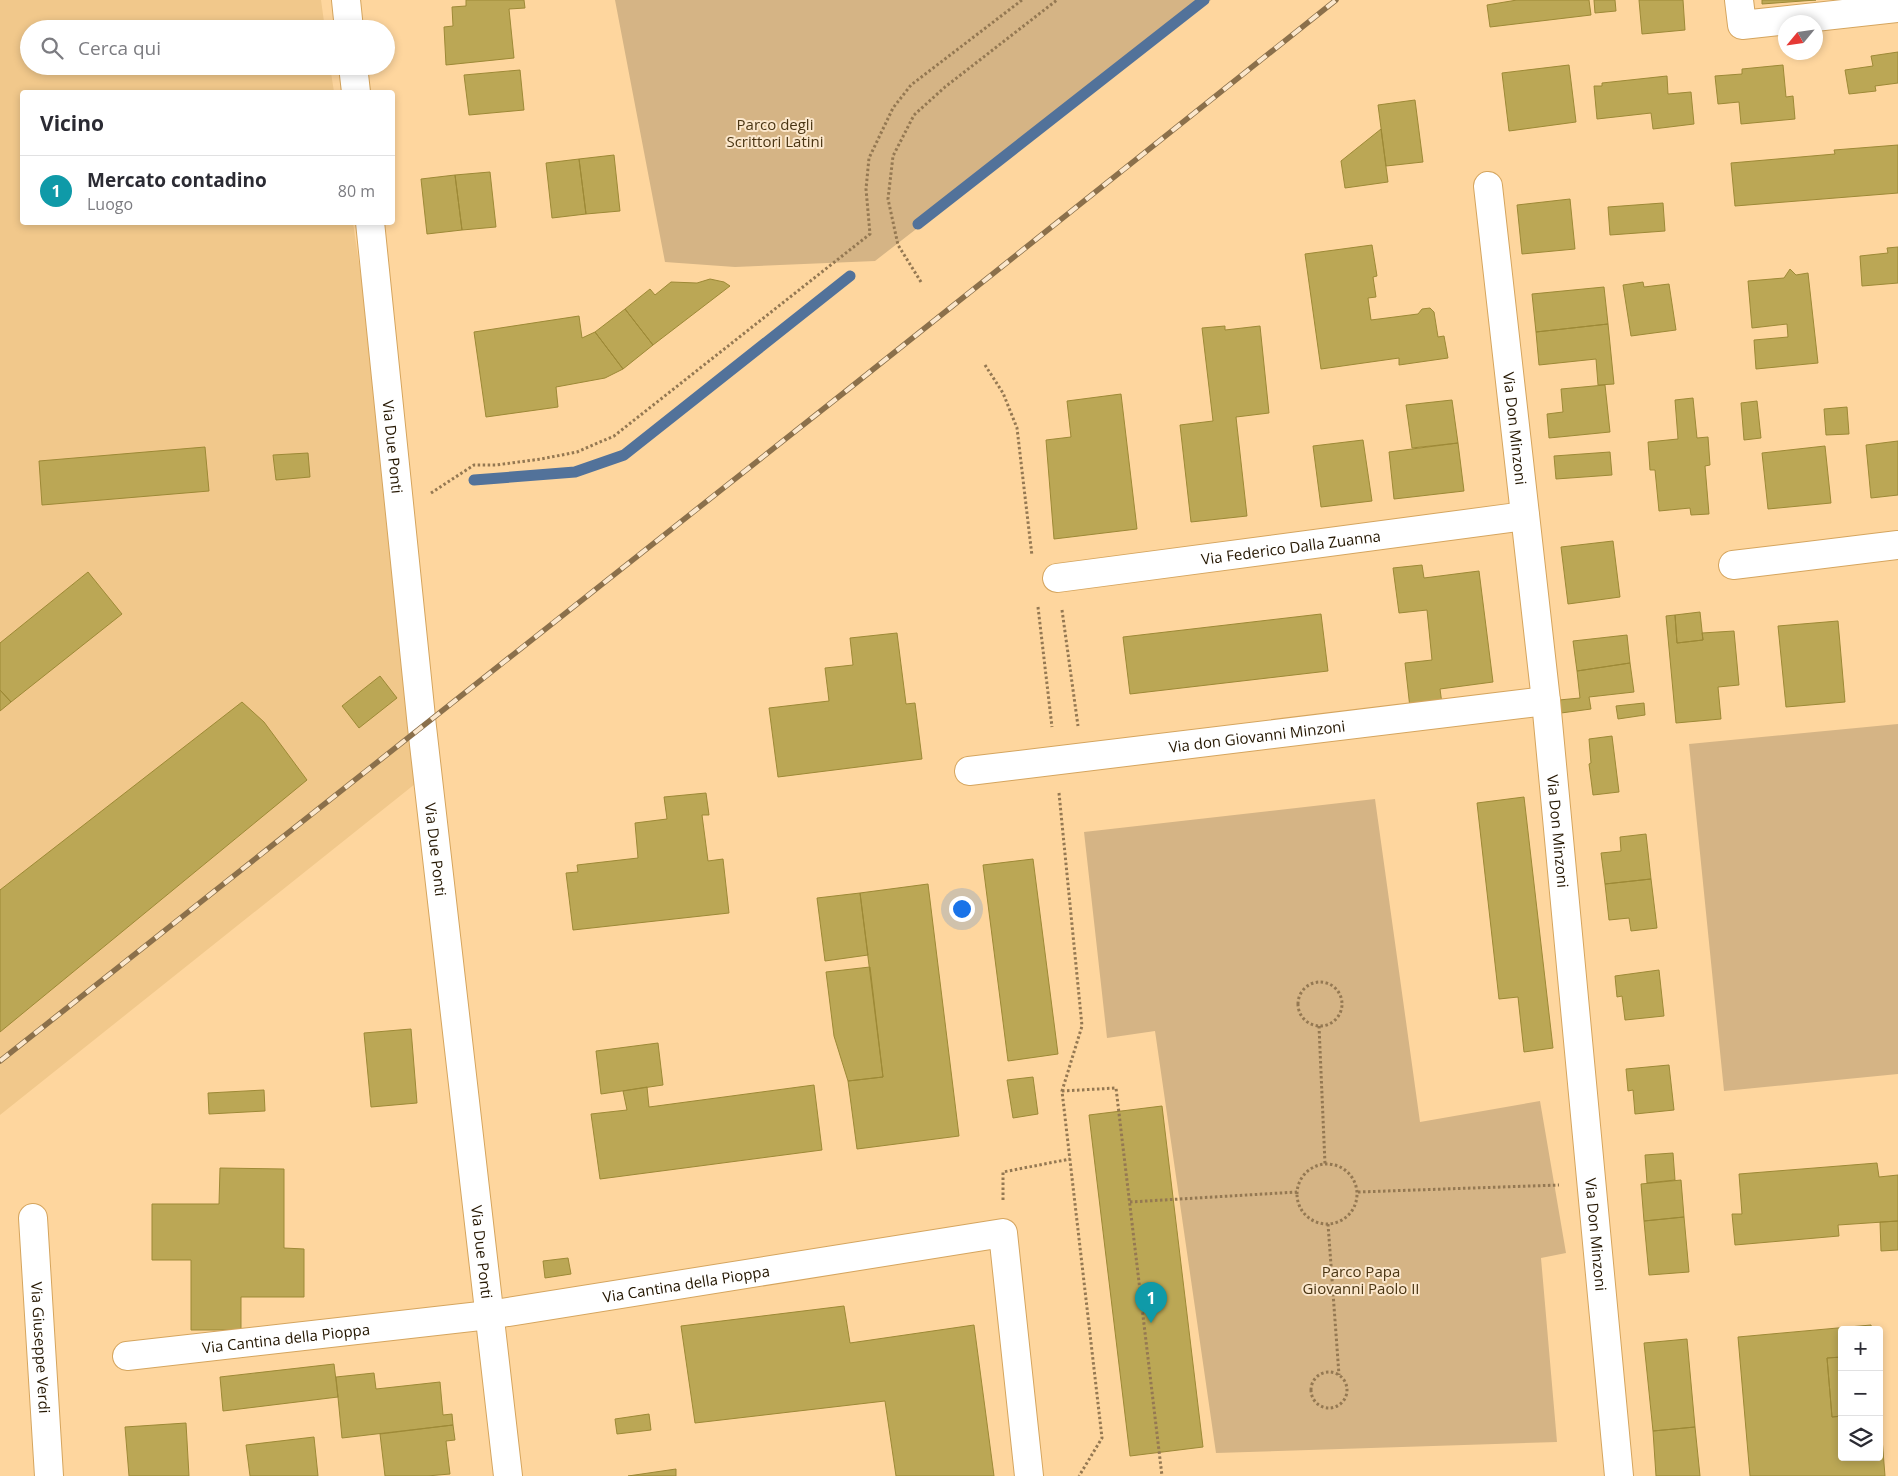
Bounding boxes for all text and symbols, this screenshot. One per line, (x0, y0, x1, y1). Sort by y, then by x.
north arrow (1778, 15, 1823, 60)
search box (20, 20, 395, 75)
icon: search (38, 34, 66, 62)
text: Cerca qui (78, 35, 161, 61)
text: Vicino (40, 109, 104, 137)
park label: Parco degli Scrittori Latini (726, 114, 824, 151)
text: Mercato contadino (87, 167, 267, 193)
text: 1 (51, 180, 61, 202)
text: 80 m (338, 180, 375, 202)
text: Luogo (87, 193, 133, 215)
street label: Via Don Minzoni (1499, 371, 1532, 486)
street label: Via Due Ponti (378, 399, 408, 495)
street label: Via Federico Dalla Zuanna (1200, 525, 1382, 569)
street label: Via don Giovanni Minzoni (1168, 715, 1346, 757)
street label: Via Don Minzoni (1543, 774, 1574, 889)
street label: Via Due Ponti (421, 802, 451, 897)
your location (949, 896, 975, 922)
street label: Via Don Minzoni (1581, 1177, 1612, 1292)
street label: Via Due Ponti (467, 1204, 498, 1300)
street label: Via Cantina della Pioppa (601, 1260, 771, 1307)
park label: Parco Papa Giovanni Paolo II (1302, 1261, 1420, 1298)
street label: Via Giuseppe Verdi (27, 1281, 55, 1414)
pin: 1 (1135, 1282, 1167, 1323)
street label: Via Cantina della Pioppa (201, 1319, 371, 1357)
map controls (1838, 1326, 1883, 1461)
button: + (1838, 1326, 1883, 1371)
button: − (1838, 1371, 1883, 1416)
button: layers (1838, 1416, 1883, 1461)

